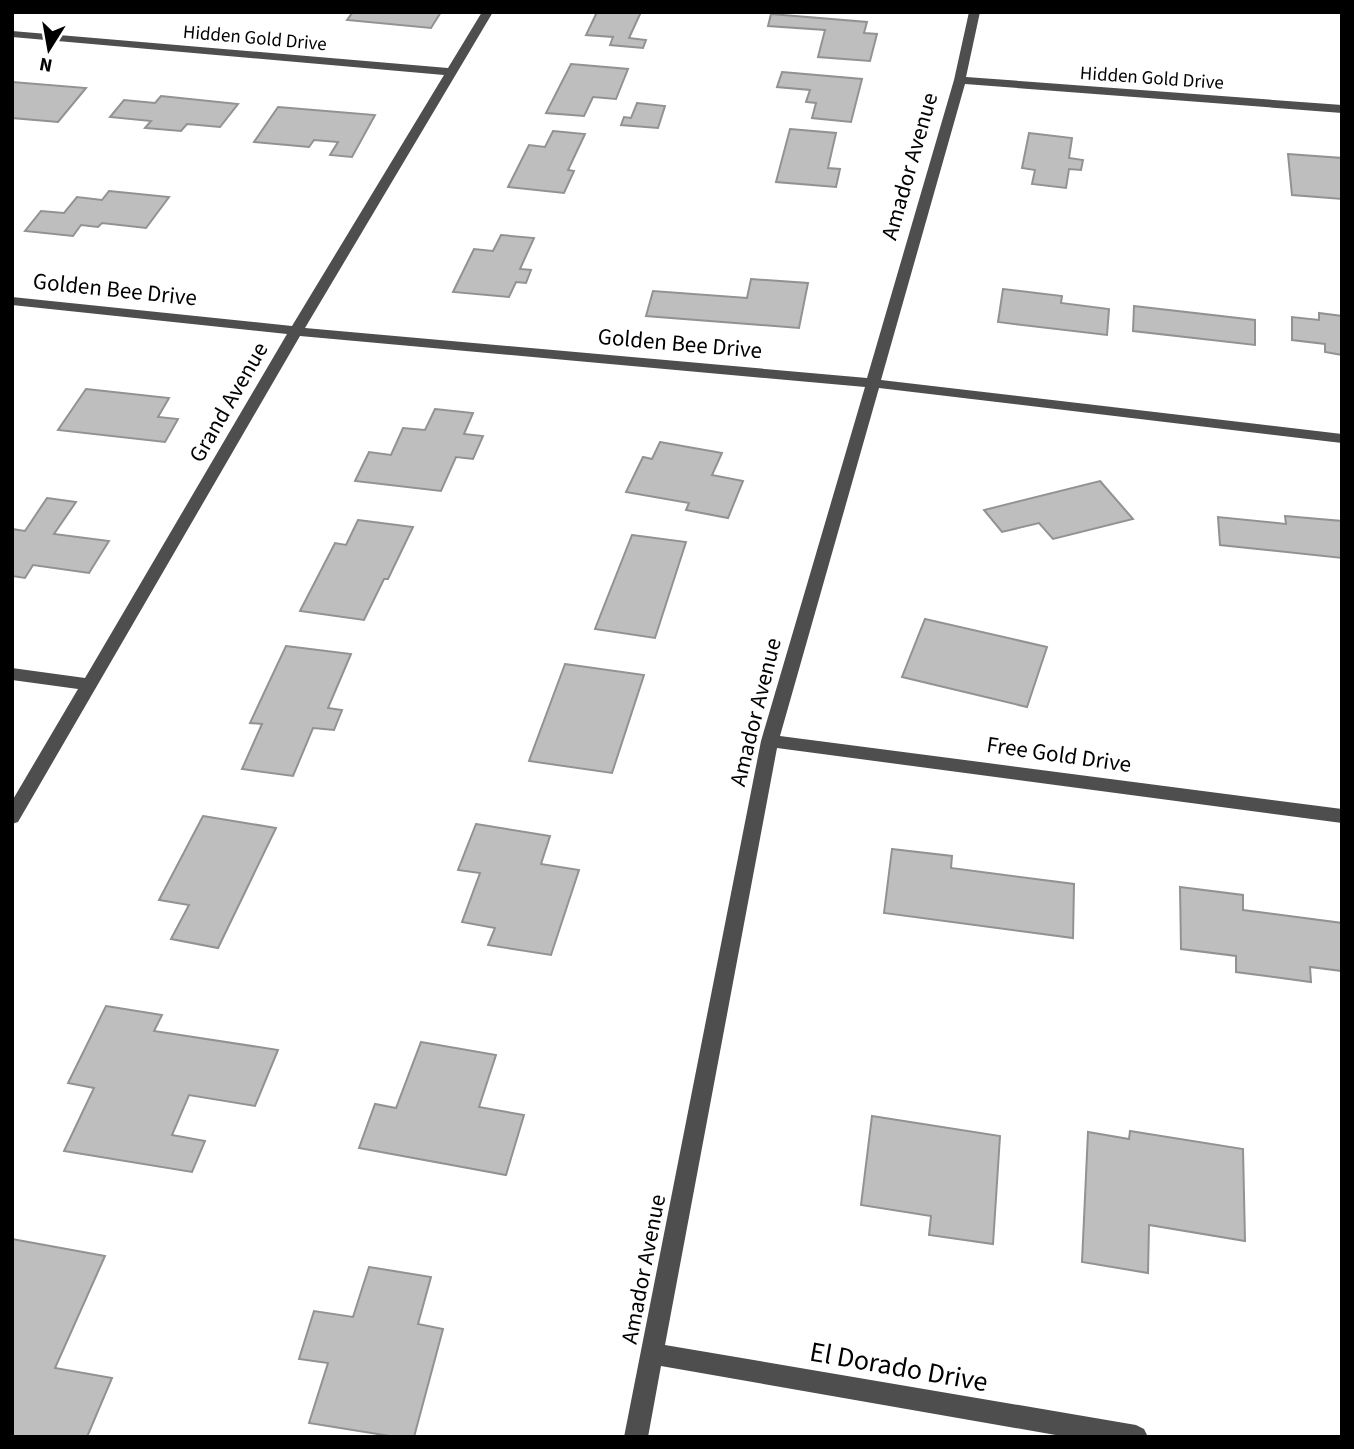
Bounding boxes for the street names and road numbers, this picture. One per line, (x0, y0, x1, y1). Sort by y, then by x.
street label: Hidden Gold Drive (182, 19, 328, 58)
street label: Hidden Gold Drive (1079, 60, 1225, 97)
street label: Amador Avenue (873, 89, 946, 244)
street label: Golden Bee Drive (31, 264, 199, 315)
street label: Golden Bee Drive (596, 320, 763, 367)
street label: Grand Avenue (181, 336, 276, 469)
street label: Amador Avenue (721, 634, 790, 790)
street label: Free Gold Drive (984, 728, 1133, 781)
street label: Amador Avenue (613, 1191, 674, 1347)
street label: El Dorado Drive (807, 1332, 991, 1402)

